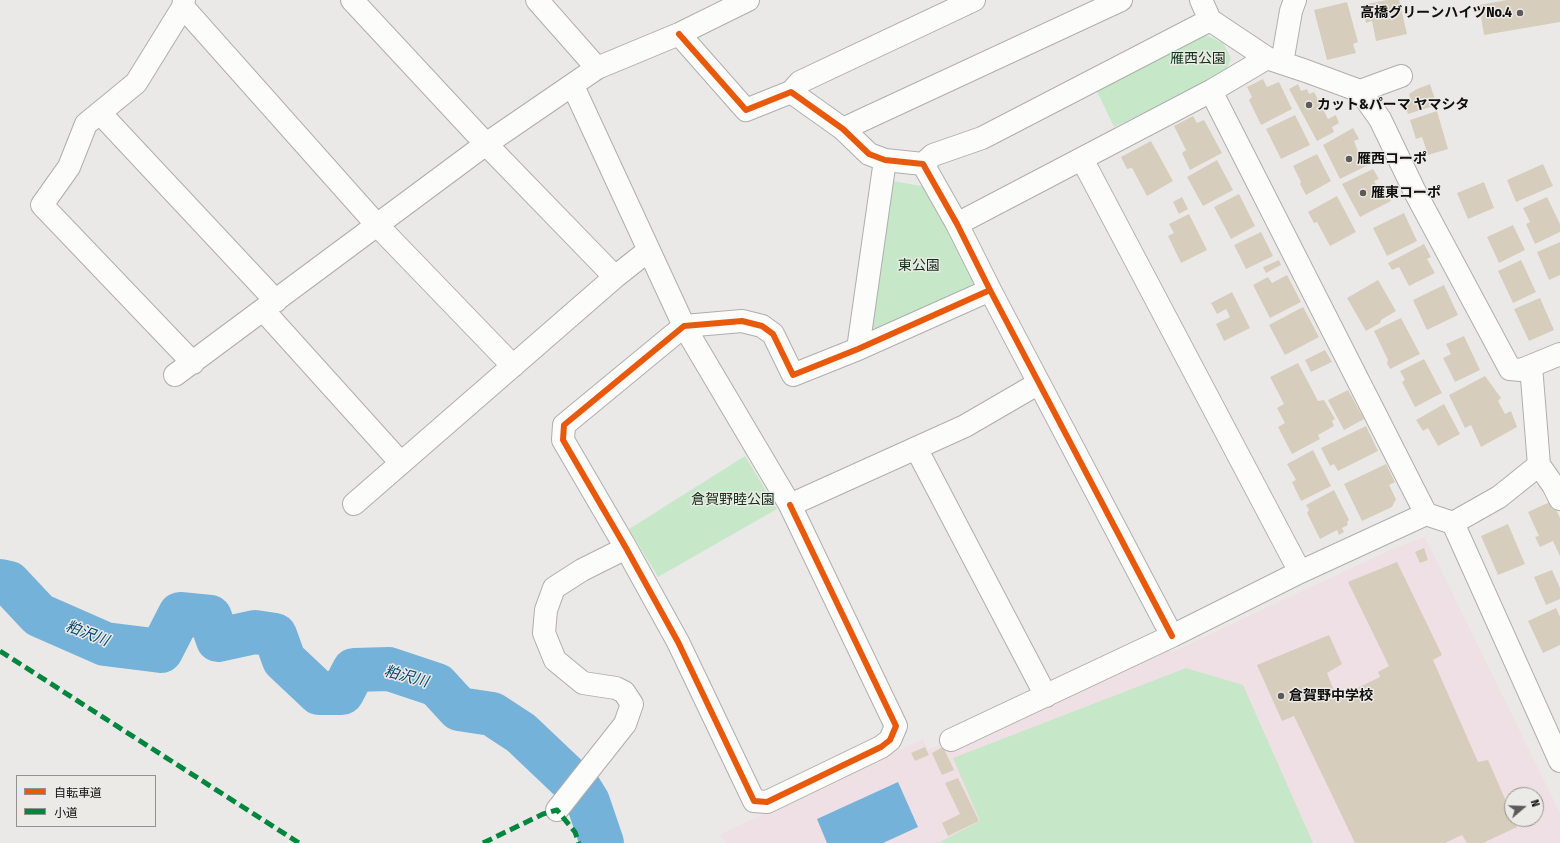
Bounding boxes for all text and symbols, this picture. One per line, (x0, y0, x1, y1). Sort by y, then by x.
place label: 高橋グリーンハイツNo.4 (1360, 5, 1512, 21)
marker: 高橋グリーンハイツNo.4 (1515, 8, 1525, 18)
park label: 雁西公園 (1170, 51, 1226, 67)
place label: カット&パーマ ヤマシタ (1317, 97, 1470, 113)
marker: カット&パーマ ヤマシタ (1304, 100, 1314, 110)
place label: 雁西コーポ (1357, 151, 1427, 167)
marker: 雁西コーポ (1344, 154, 1354, 164)
place label: 雁東コーポ (1371, 185, 1441, 201)
marker: 雁東コーポ (1358, 188, 1368, 198)
park label: 東公園 (898, 258, 940, 274)
park label: 倉賀野睦公園 (691, 492, 775, 508)
water label: 粕沢川 (63, 618, 111, 650)
water label: 粕沢川 (382, 662, 430, 692)
place label: 倉賀野中学校 (1289, 688, 1373, 704)
marker: 倉賀野中学校 (1276, 691, 1286, 701)
legend (16, 775, 156, 827)
text: 自転車道 (54, 786, 102, 800)
north arrow (1504, 787, 1544, 827)
text: N (1528, 798, 1542, 808)
text: 小道 (54, 806, 78, 820)

